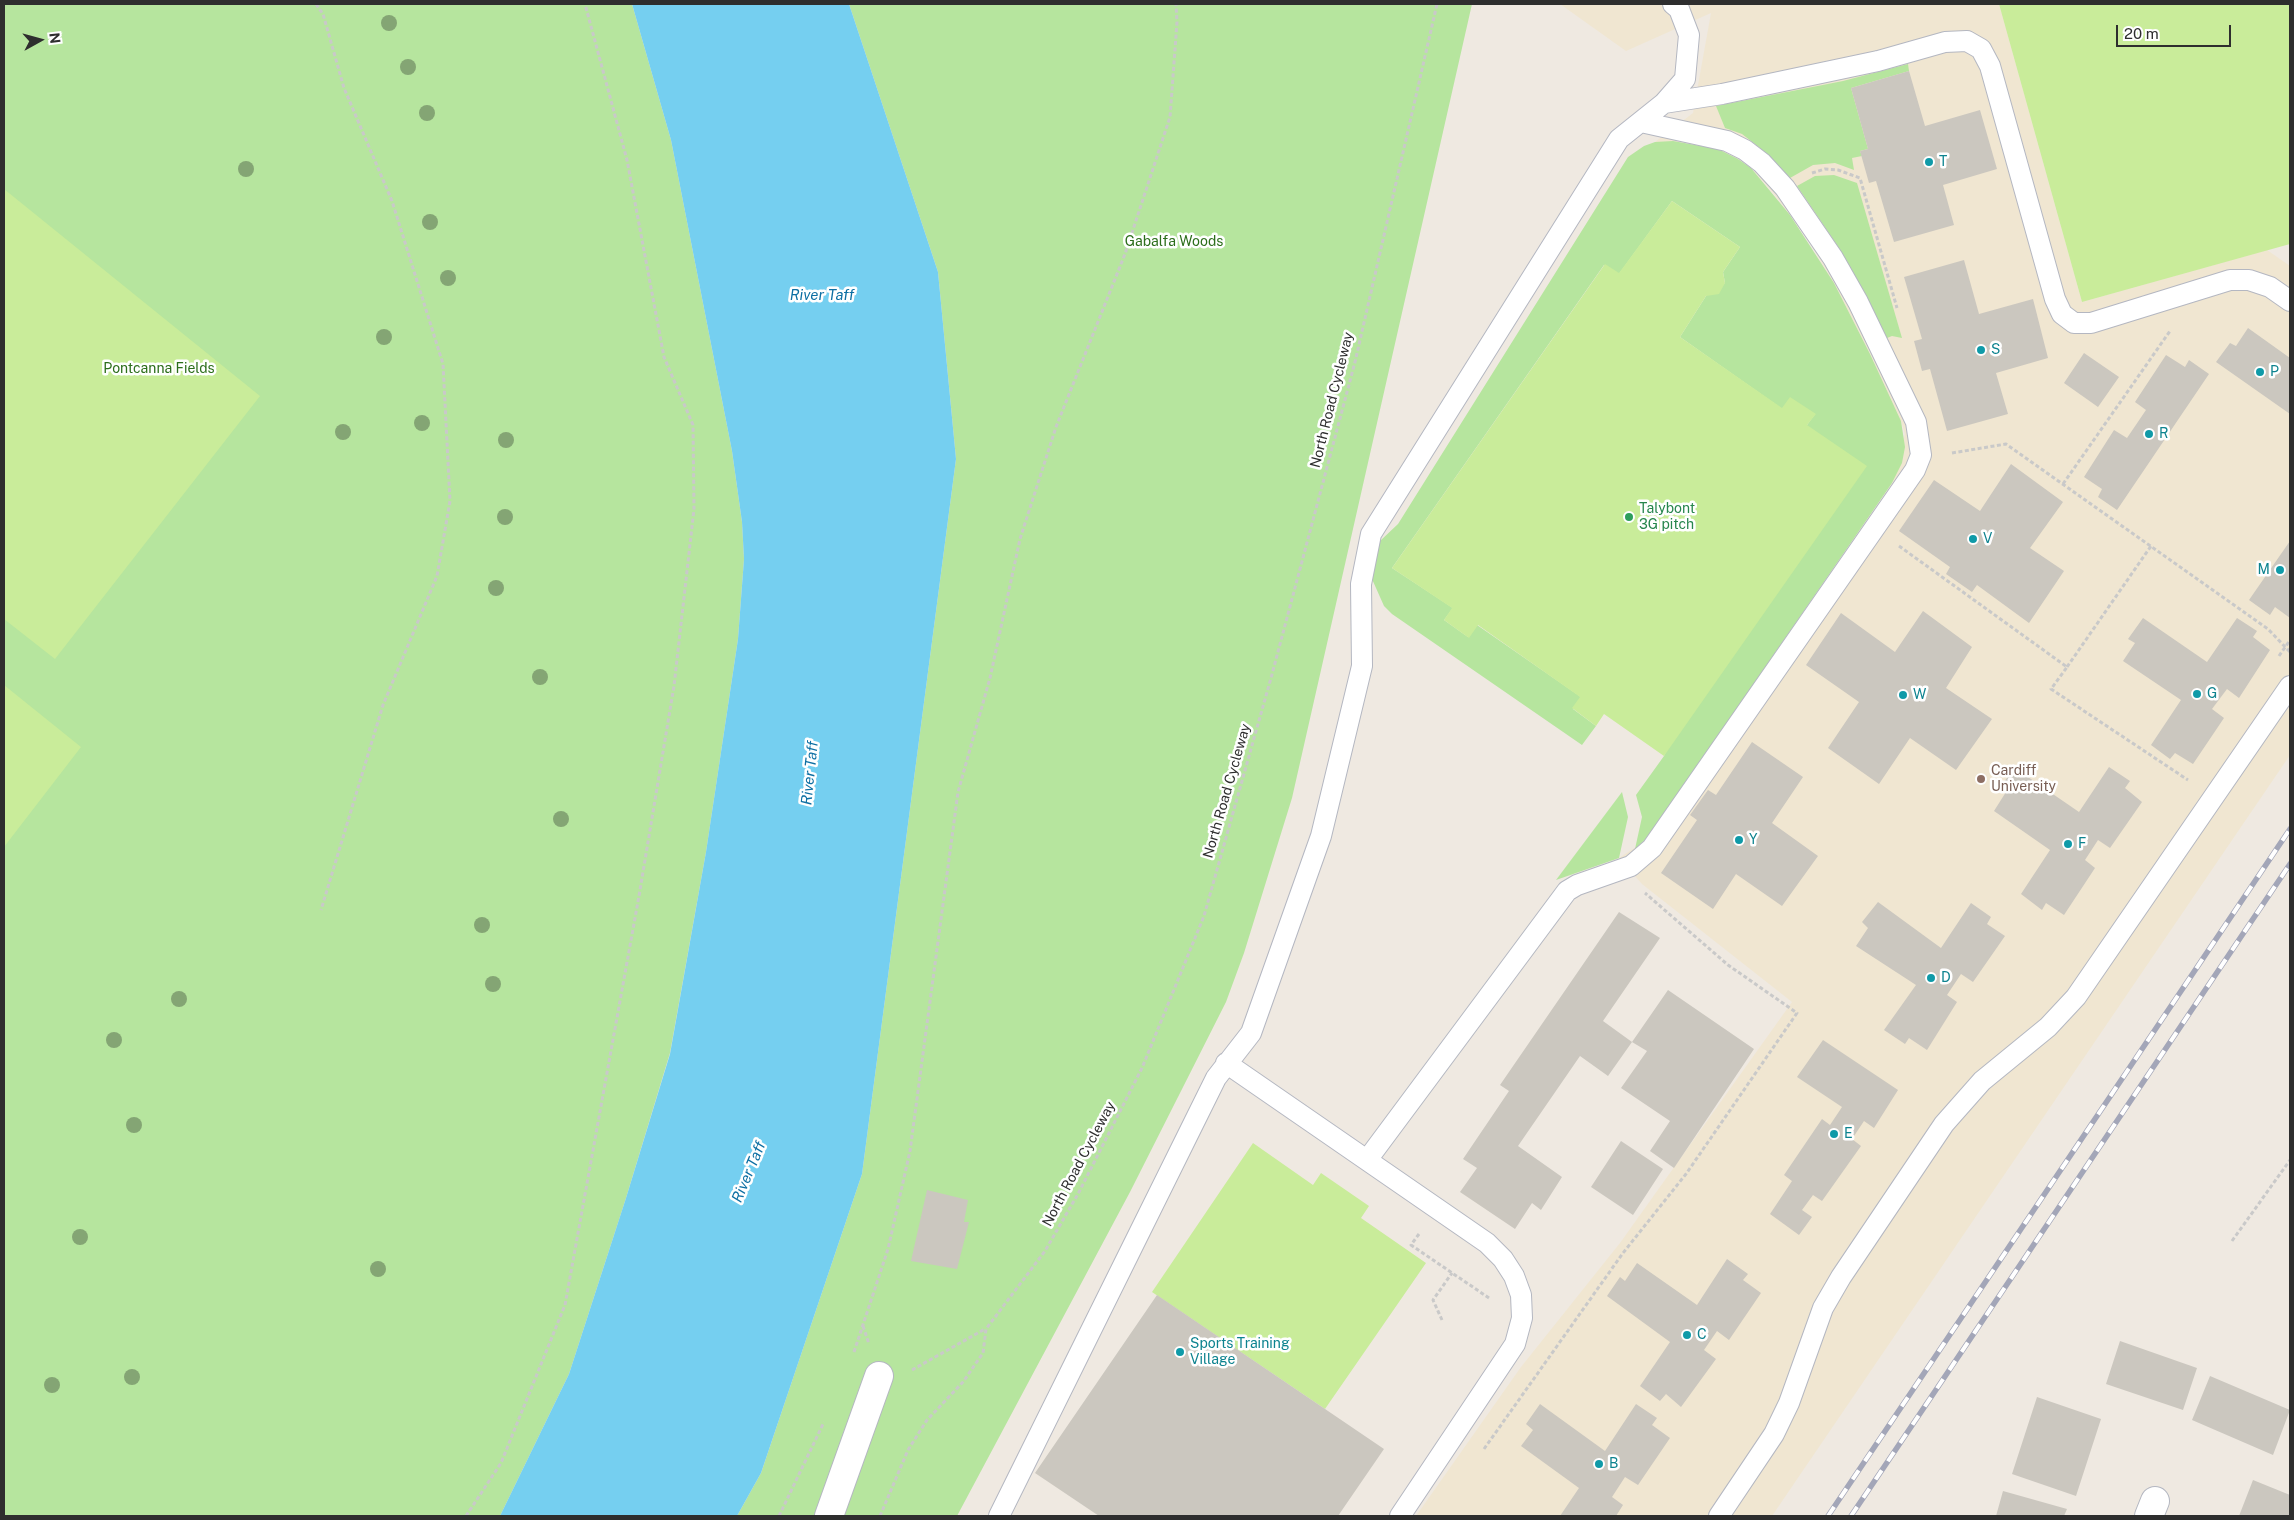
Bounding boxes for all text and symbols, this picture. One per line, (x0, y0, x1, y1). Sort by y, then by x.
north arrow (15, 15, 65, 65)
scale bar (2119, 15, 2234, 47)
text: 20 m (2124, 25, 2159, 42)
text: N (46, 32, 63, 45)
place label: T (1939, 154, 1947, 170)
marker: T (1923, 156, 1935, 168)
park label: Gabalfa Woods (1125, 234, 1223, 250)
water label: River Taff (790, 286, 854, 304)
street label: North Road Cycleway (1307, 330, 1357, 470)
place label: S (1991, 342, 2000, 358)
marker: S (1975, 344, 1987, 356)
park label: Pontcanna Fields (103, 361, 215, 377)
place label: P (2270, 364, 2279, 380)
marker: P (2254, 366, 2266, 378)
place label: R (2159, 426, 2168, 442)
marker: R (2143, 428, 2155, 440)
place label: Talybont 3G pitch (1639, 501, 1695, 534)
marker: Talybont 3G pitch (1623, 511, 1635, 523)
place label: V (1983, 531, 1992, 547)
marker: V (1967, 533, 1979, 545)
place label: M (2258, 562, 2270, 578)
marker: M (2274, 564, 2286, 576)
place label: G (2207, 686, 2217, 702)
place label: W (1913, 687, 1926, 703)
marker: G (2191, 688, 2203, 700)
marker: W (1897, 689, 1909, 701)
street label: North Road Cycleway (1200, 722, 1254, 860)
water label: River Taff (798, 740, 822, 806)
place label: Cardiff University (1991, 763, 2056, 796)
marker: Cardiff University (1975, 773, 1987, 785)
place label: Y (1749, 832, 1757, 848)
marker: Y (1733, 834, 1745, 846)
place label: F (2078, 836, 2086, 852)
marker: F (2062, 838, 2074, 850)
place label: D (1941, 970, 1951, 986)
marker: D (1925, 972, 1937, 984)
street label: North Road Cycleway (1039, 1099, 1119, 1229)
place label: E (1844, 1126, 1853, 1142)
marker: E (1828, 1128, 1840, 1140)
water label: River Taff (728, 1139, 770, 1205)
place label: C (1697, 1327, 1707, 1343)
marker: C (1681, 1329, 1693, 1341)
place label: Sports Training Village (1190, 1336, 1290, 1368)
marker: Sports Training Village (1174, 1346, 1186, 1358)
place label: B (1609, 1456, 1618, 1472)
marker: B (1593, 1458, 1605, 1470)

